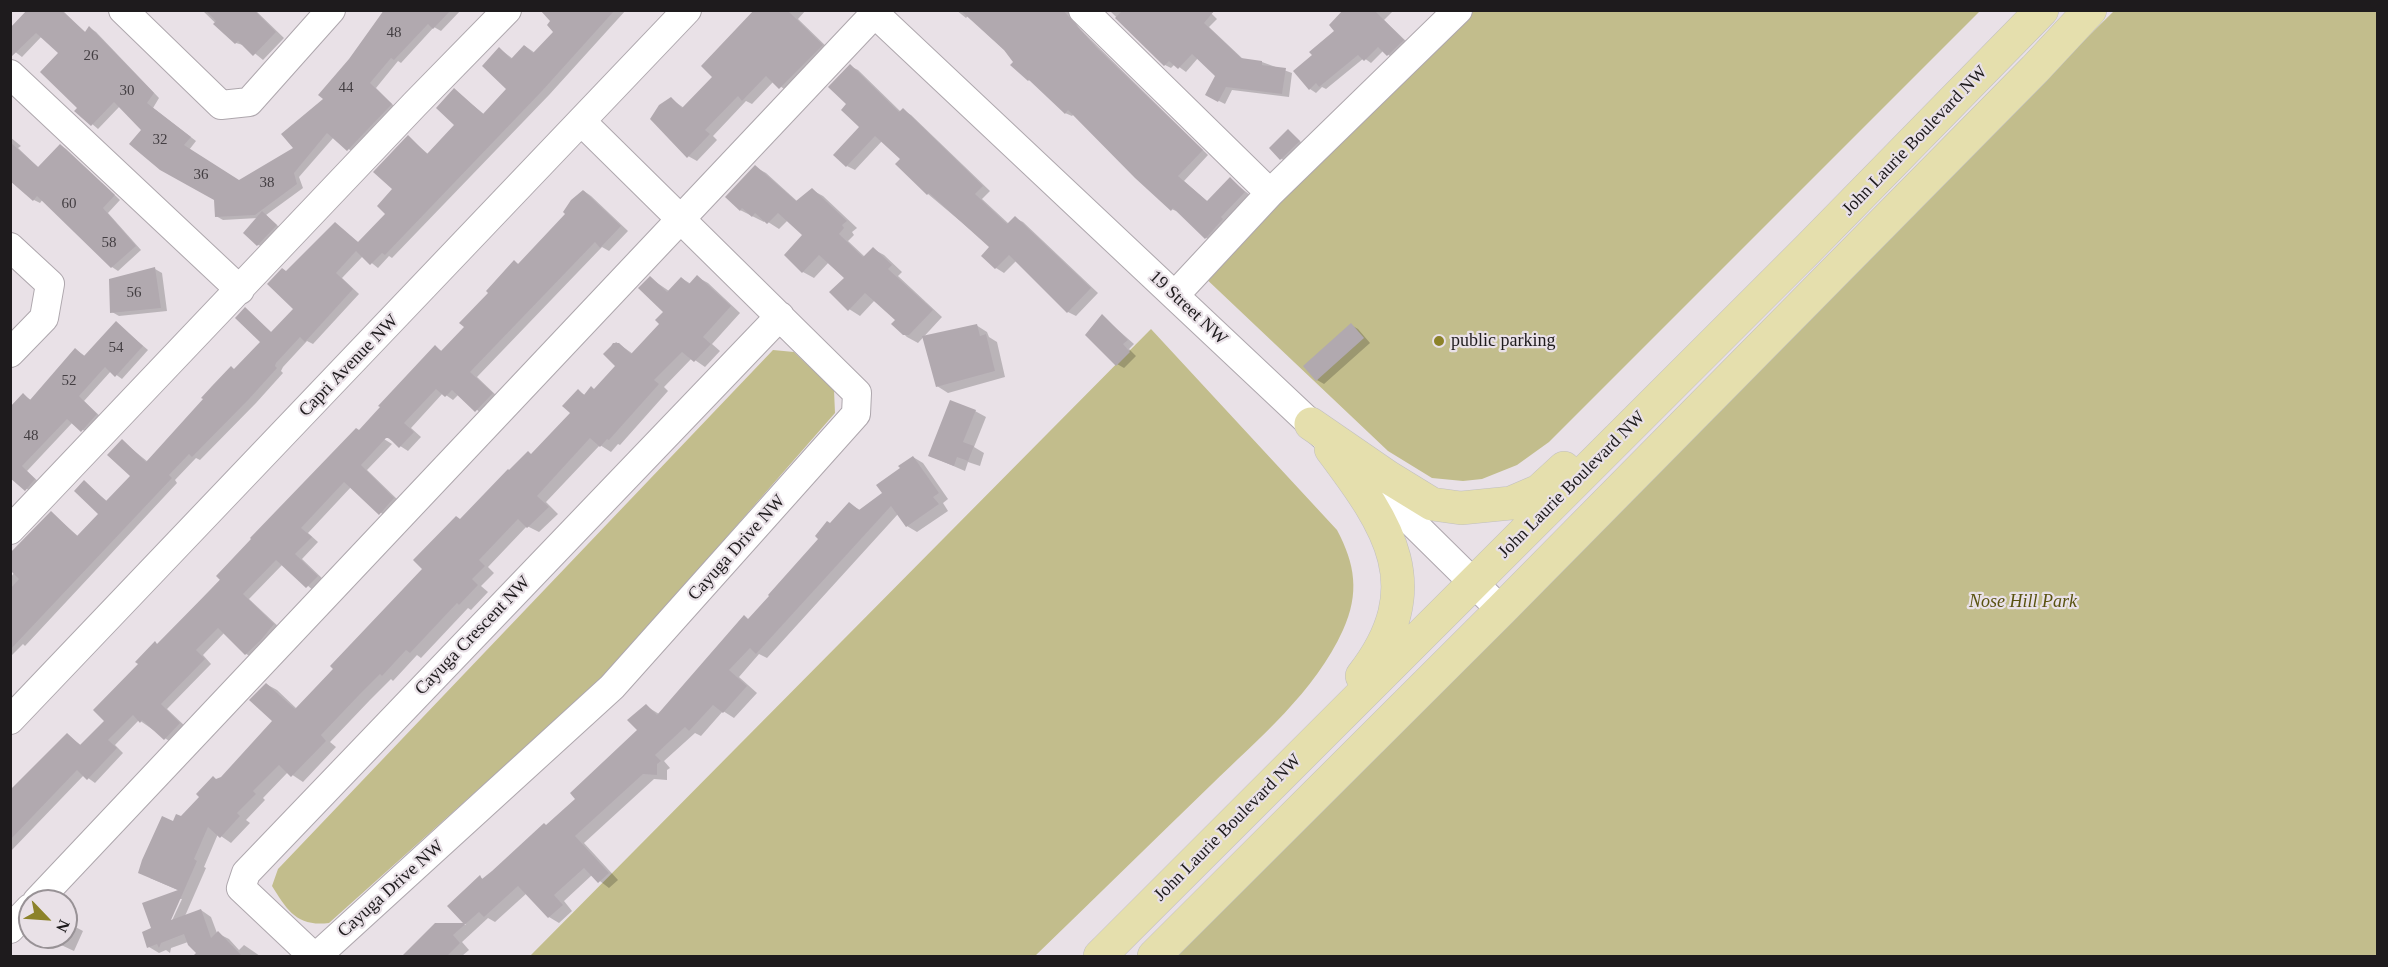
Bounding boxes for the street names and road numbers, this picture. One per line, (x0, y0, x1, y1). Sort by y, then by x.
street label: John Laurie Boulevard NW (1838, 62, 1992, 220)
street label: 19 Street NW (1144, 266, 1232, 350)
street label: Capri Avenue NW (295, 310, 403, 422)
street label: John Laurie Boulevard NW (1494, 407, 1650, 563)
street label: Cayuga Drive NW (684, 491, 790, 605)
street label: Cayuga Crescent NW (411, 572, 535, 700)
street label: John Laurie Boulevard NW (1150, 750, 1306, 906)
street label: Cayuga Drive NW (334, 836, 448, 942)

